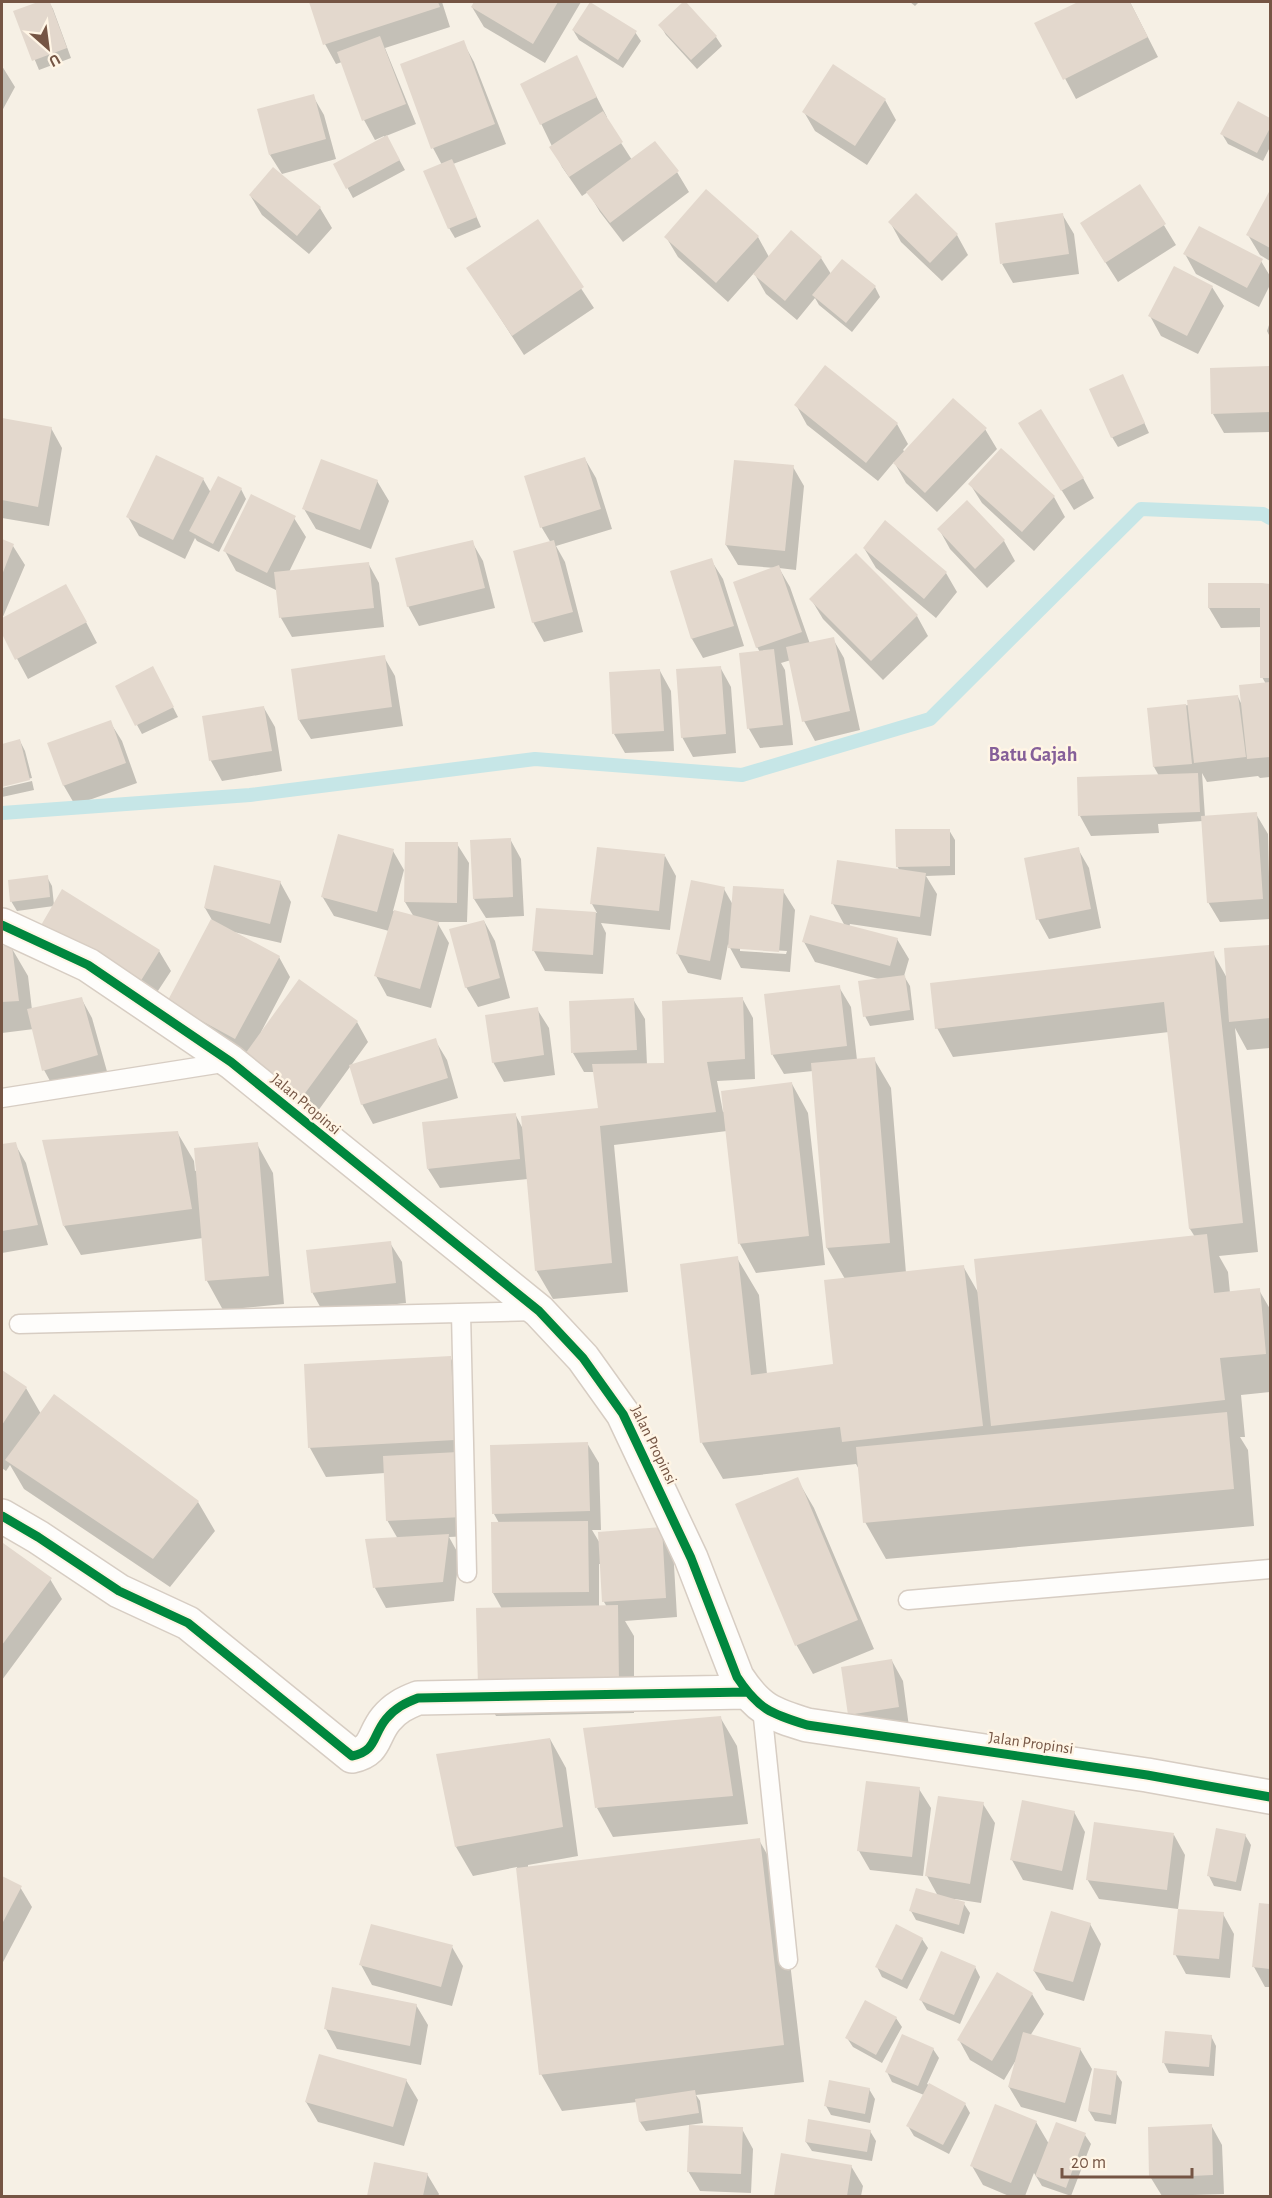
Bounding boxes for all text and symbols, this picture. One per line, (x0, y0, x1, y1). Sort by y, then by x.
north arrow (18, 18, 78, 78)
text: U (46, 51, 63, 70)
district label: Batu Gajah (989, 745, 1077, 765)
street label: Jalan Propinsi (268, 1070, 344, 1138)
street label: Jalan Propinsi (628, 1403, 680, 1487)
street label: Jalan Propinsi (988, 1729, 1074, 1757)
scale bar (1062, 2141, 1192, 2179)
text: 20 m (1071, 2154, 1106, 2172)

